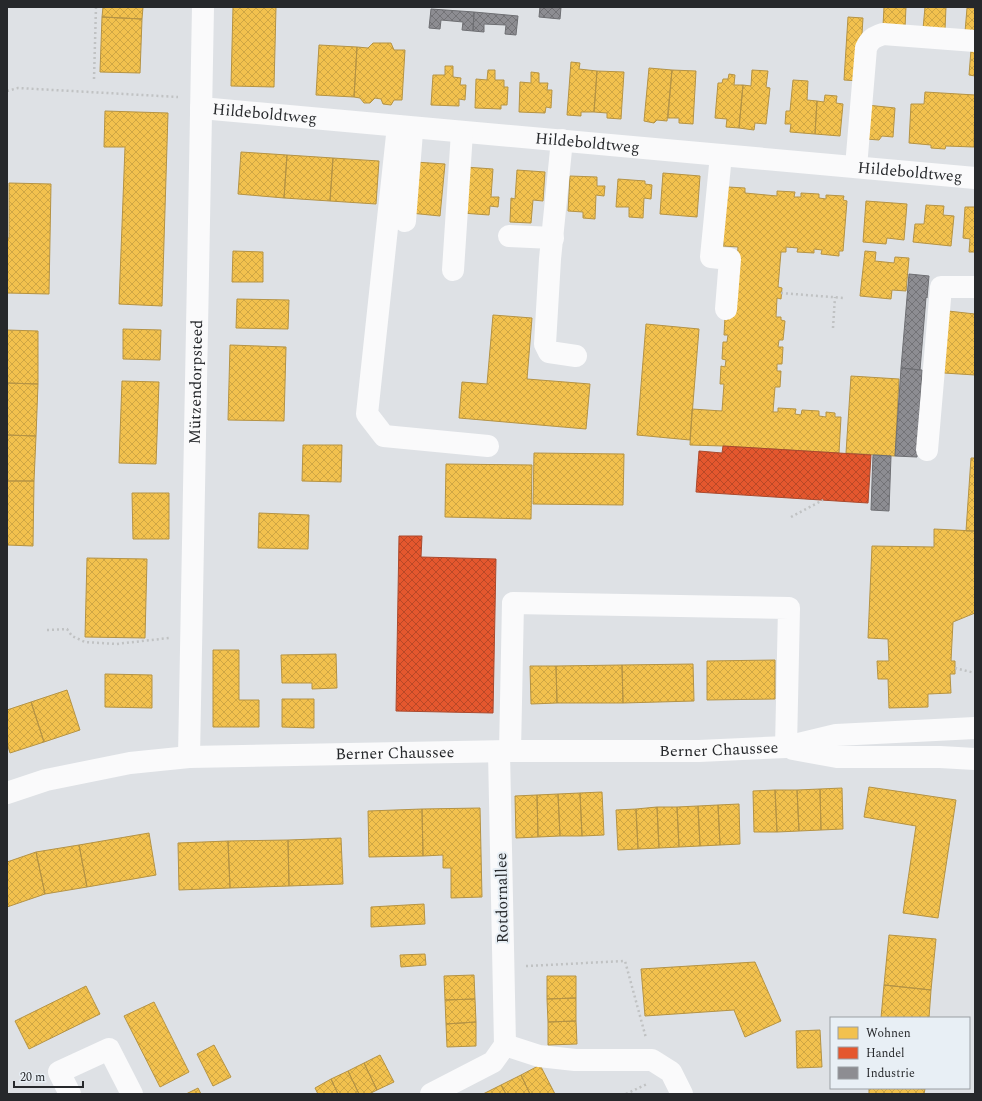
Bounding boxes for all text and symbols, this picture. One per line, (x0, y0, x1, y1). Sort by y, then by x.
street label: Hildeboldtweg (211, 97, 318, 130)
street label: Hildeboldtweg (534, 126, 641, 160)
street label: Hildeboldtweg (857, 155, 963, 189)
street label: Mützendorpsteed (183, 320, 209, 445)
street label: Berner Chaussee (659, 735, 779, 763)
street label: Berner Chaussee (335, 740, 455, 766)
street label: Rotdornallee (489, 852, 515, 944)
legend (830, 1017, 970, 1089)
text: Wohnen (866, 1024, 911, 1043)
text: Handel (866, 1044, 905, 1063)
scale bar (14, 1063, 83, 1089)
text: Industrie (866, 1064, 915, 1083)
text: 20 m (20, 1068, 45, 1087)

